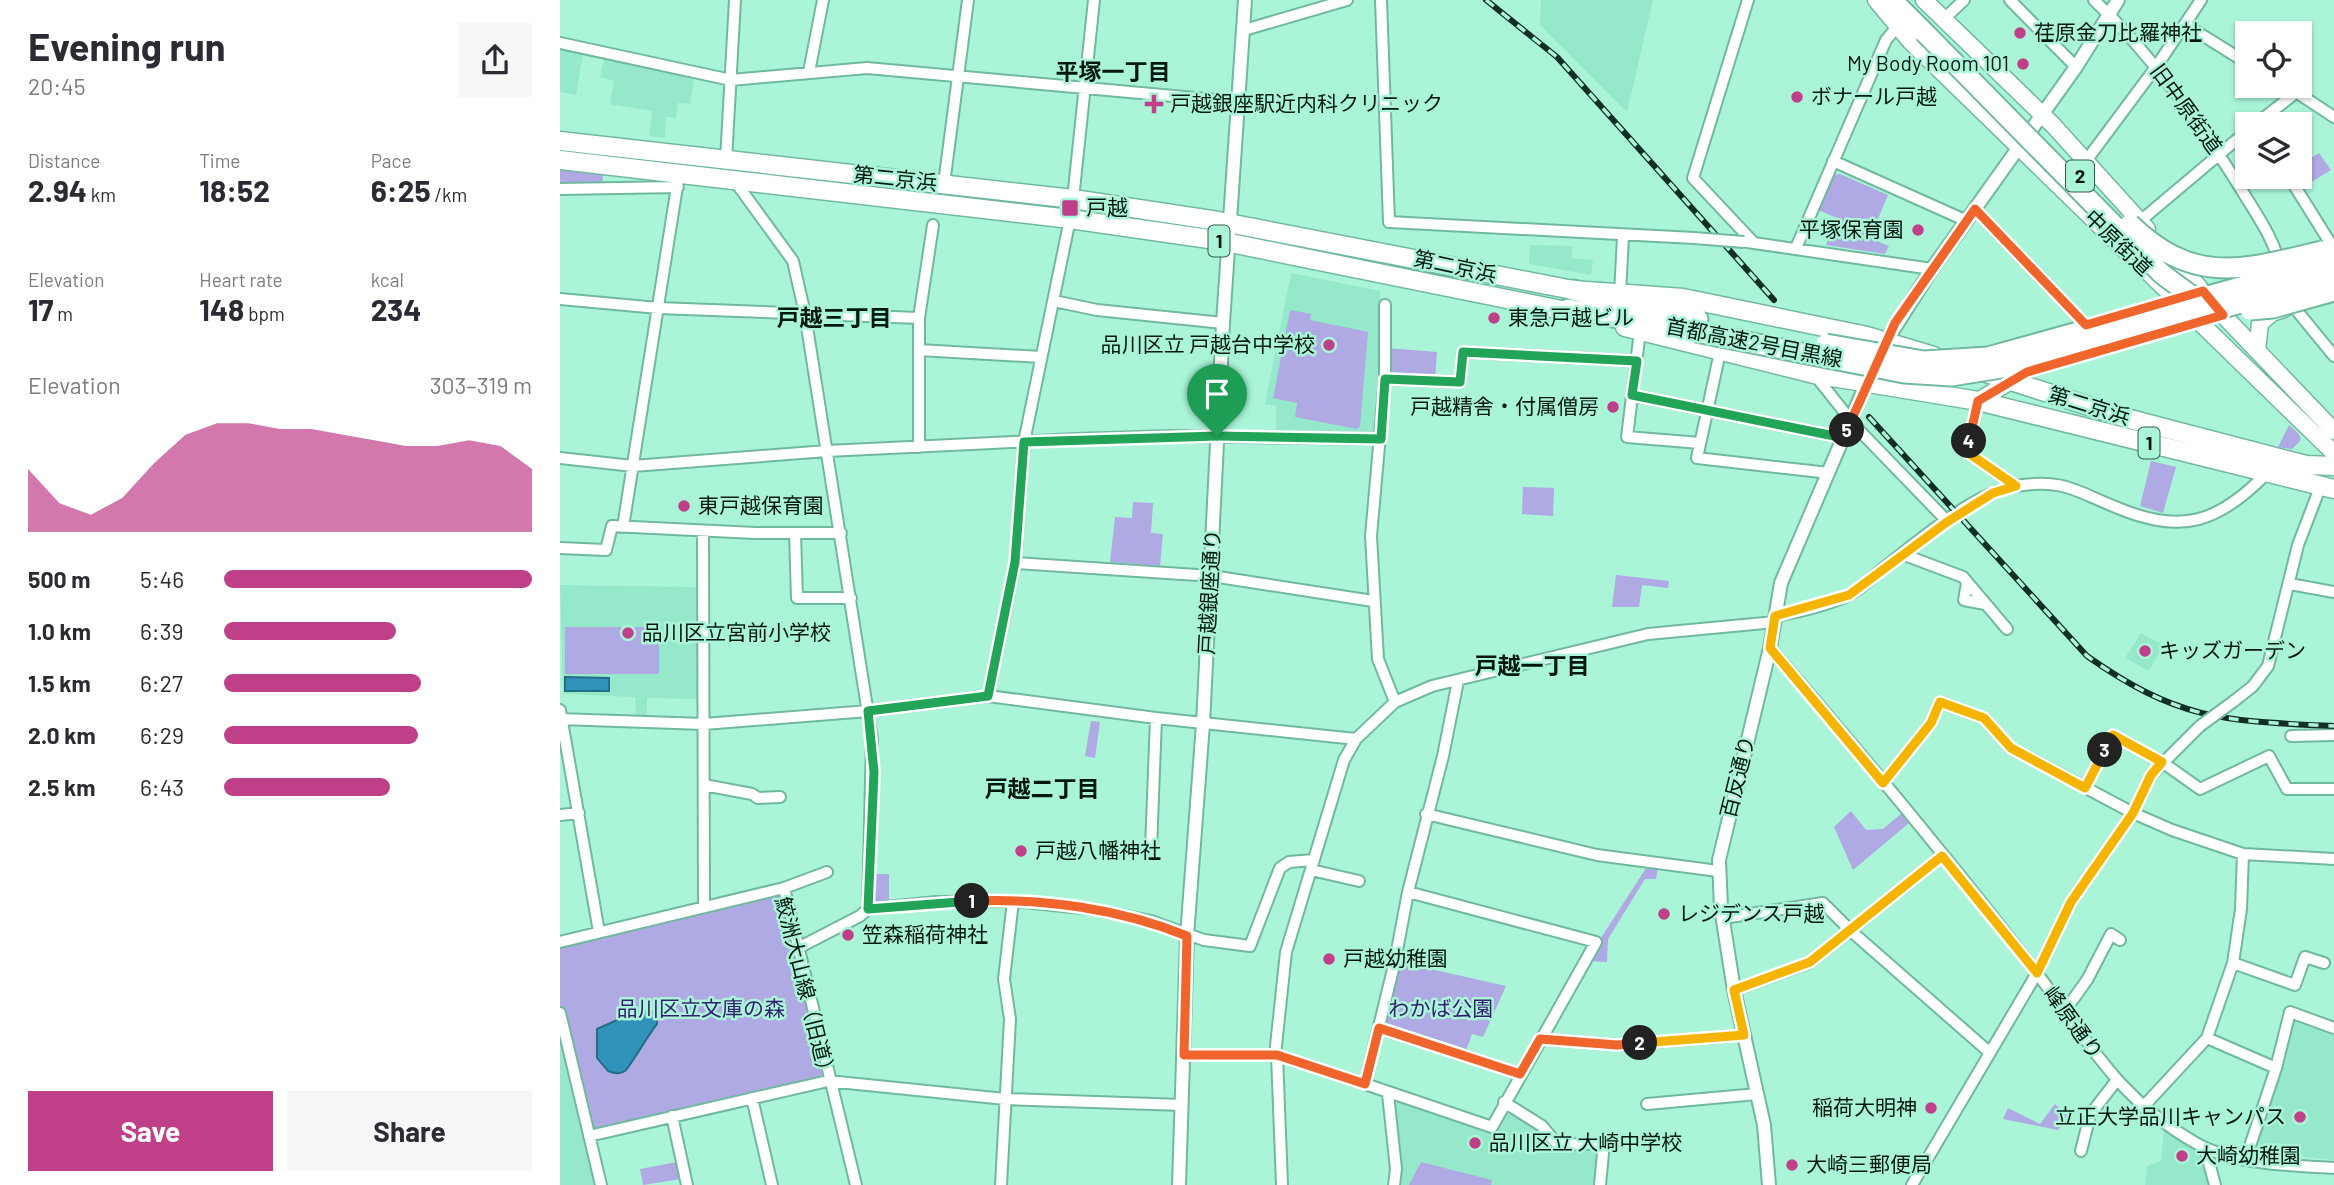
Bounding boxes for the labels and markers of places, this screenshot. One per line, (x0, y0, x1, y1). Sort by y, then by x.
place label: 荏原金刀比羅神社 (2034, 19, 2202, 44)
marker: 荏原金刀比羅神社 (2012, 25, 2028, 41)
place label: My Body Room 101 (1847, 50, 2009, 75)
marker: My Body Room 101 (2015, 56, 2031, 72)
place label: ボナール戸越 (1811, 83, 1937, 108)
marker: ボナール戸越 (1789, 89, 1805, 105)
place label: 戸越銀座駅近内科クリニック (1170, 90, 1443, 115)
marker: 戸越銀座駅近内科クリニック (1144, 94, 1164, 114)
place label: 戸越 (1086, 194, 1128, 219)
marker: 戸越 (1060, 198, 1080, 218)
place label: 平塚保育園 (1799, 216, 1904, 241)
marker: 平塚保育園 (1910, 222, 1926, 238)
place label: 東急戸越ビル (1508, 304, 1634, 329)
marker: 東急戸越ビル (1486, 310, 1502, 326)
place label: 品川区立 戸越台中学校 (1101, 331, 1315, 356)
marker: 品川区立 戸越台中学校 (1321, 337, 1337, 353)
pin (1187, 364, 1247, 436)
place label: 戸越精舎・付属僧房 (1410, 393, 1599, 418)
marker: 戸越精舎・付属僧房 (1605, 399, 1621, 415)
pin: 5 (1830, 412, 1864, 448)
pin: 4 (1952, 424, 1986, 458)
place label: 東戸越保育園 (698, 492, 824, 517)
marker: 東戸越保育園 (676, 498, 692, 514)
place label: 品川区立宮前小学校 (642, 619, 831, 644)
marker: 品川区立宮前小学校 (620, 625, 636, 641)
place label: キッズガーデン (2159, 637, 2306, 662)
marker: キッズガーデン (2137, 643, 2153, 659)
pin: 3 (2088, 732, 2122, 768)
place label: 戸越八幡神社 (1035, 837, 1161, 862)
marker: 戸越八幡神社 (1013, 843, 1029, 859)
pin: 1 (954, 884, 990, 918)
place label: レジデンス戸越 (1678, 900, 1825, 925)
marker: レジデンス戸越 (1656, 906, 1672, 922)
place label: 笠森稲荷神社 (862, 921, 988, 946)
marker: 笠森稲荷神社 (840, 927, 856, 943)
place label: 戸越幼稚園 (1343, 945, 1448, 970)
marker: 戸越幼稚園 (1321, 951, 1337, 967)
pin: 2 (1622, 1026, 1658, 1060)
place label: 稲荷大明神 (1812, 1094, 1917, 1119)
marker: 稲荷大明神 (1923, 1100, 1939, 1116)
place label: 立正大学品川キャンパス (2055, 1103, 2286, 1128)
marker: 立正大学品川キャンパス (2292, 1109, 2308, 1125)
place label: 品川区立 大崎中学校 (1489, 1129, 1682, 1154)
marker: 品川区立 大崎中学校 (1467, 1135, 1483, 1151)
place label: 大崎幼稚園 (2196, 1142, 2301, 1167)
marker: 大崎幼稚園 (2174, 1148, 2190, 1164)
place label: 大崎三郵便局 (1806, 1151, 1932, 1176)
marker: 大崎三郵便局 (1784, 1157, 1800, 1173)

